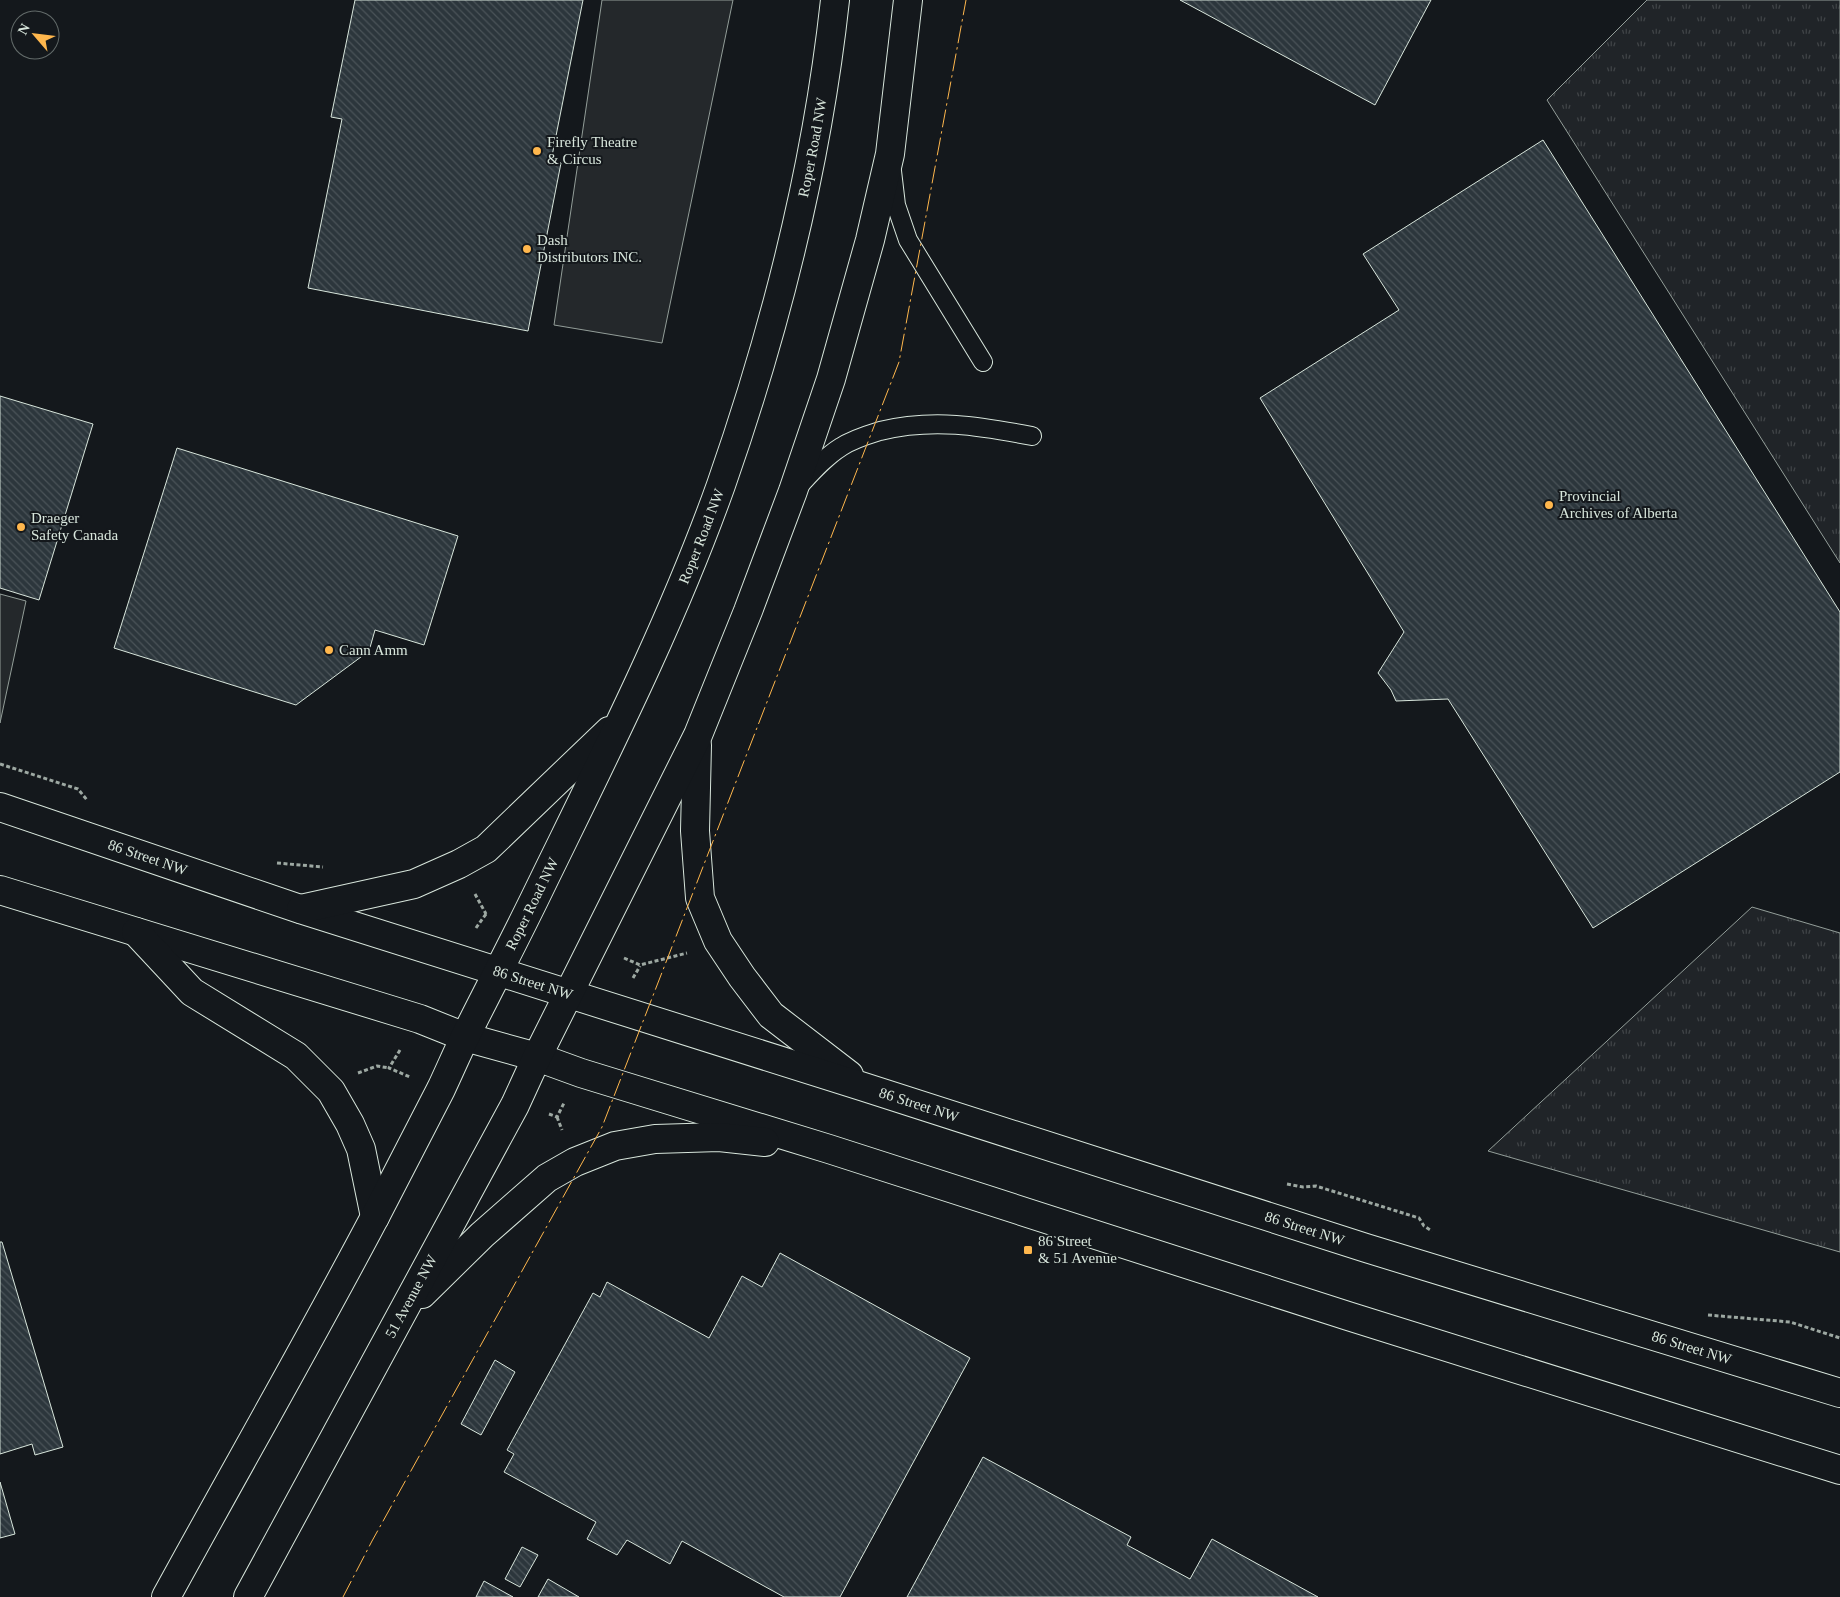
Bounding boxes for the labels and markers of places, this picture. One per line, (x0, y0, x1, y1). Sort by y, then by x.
place label: Firefly Theatre & Circus (547, 134, 637, 167)
marker: Firefly Theatre & Circus (531, 145, 543, 157)
place label: Dash Distributors INC. (537, 232, 642, 265)
marker: Dash Distributors INC. (521, 243, 533, 255)
place label: Provincial Archives of Alberta (1559, 488, 1678, 521)
marker: Provincial Archives of Alberta (1543, 499, 1555, 511)
place label: Draeger Safety Canada (31, 510, 118, 543)
marker: Draeger Safety Canada (15, 521, 27, 533)
place label: Cann Amm (339, 642, 408, 658)
marker: Cann Amm (323, 644, 335, 656)
place label: 86 Street & 51 Avenue (1038, 1233, 1117, 1266)
marker: 86 Street & 51 Avenue (1022, 1244, 1034, 1256)

